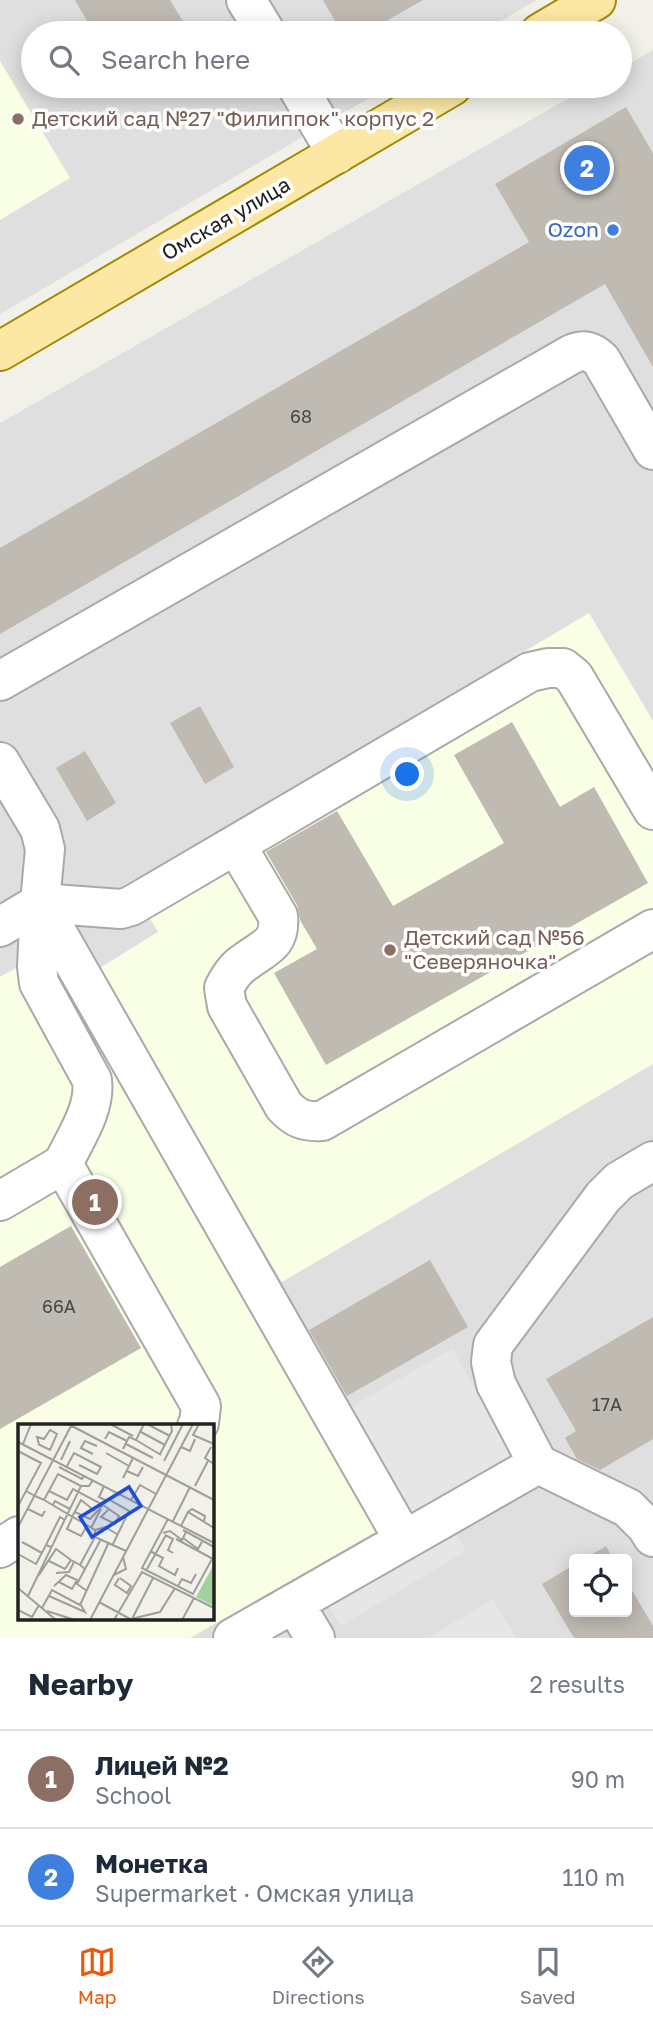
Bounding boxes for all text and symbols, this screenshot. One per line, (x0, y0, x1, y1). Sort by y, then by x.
search box (21, 21, 632, 98)
icon: search (45, 41, 83, 79)
text: Search here (101, 44, 250, 75)
place label: Детский сад №27 "Филиппок" корпус 2 (32, 105, 434, 131)
marker: Детский сад №27 "Филиппок" корпус 2 (10, 111, 26, 127)
pin: 2 (564, 142, 610, 194)
street label: Омская улица (156, 171, 295, 266)
place label: Ozon (547, 216, 599, 242)
marker: Ozon (605, 222, 621, 238)
house number: 68 (290, 405, 312, 427)
your location (390, 757, 424, 791)
place label: Детский сад №56 "Северяночка" (404, 924, 585, 974)
marker: Детский сад №56 "Северяночка" (382, 942, 398, 958)
pin: 1 (72, 1176, 118, 1228)
house number: 66А (42, 1295, 76, 1317)
house number: 17А (592, 1393, 622, 1415)
inset map (18, 1424, 214, 1620)
map controls (569, 1554, 632, 1617)
button: locate (569, 1554, 632, 1617)
text: Nearby (28, 1666, 133, 1702)
text: 2 results (529, 1670, 625, 1698)
text: Лицей №2 (95, 1750, 229, 1781)
text: 1 (45, 1765, 57, 1793)
text: 90 m (571, 1765, 625, 1793)
text: School (95, 1781, 171, 1809)
text: Монетка (95, 1848, 208, 1879)
text: 2 (44, 1863, 58, 1891)
text: 110 m (562, 1863, 625, 1891)
text: Supermarket · Омская улица (95, 1879, 414, 1907)
tab: Map (78, 1943, 116, 2008)
tab: Directions (272, 1943, 365, 2008)
tab: Saved (520, 1943, 575, 2008)

